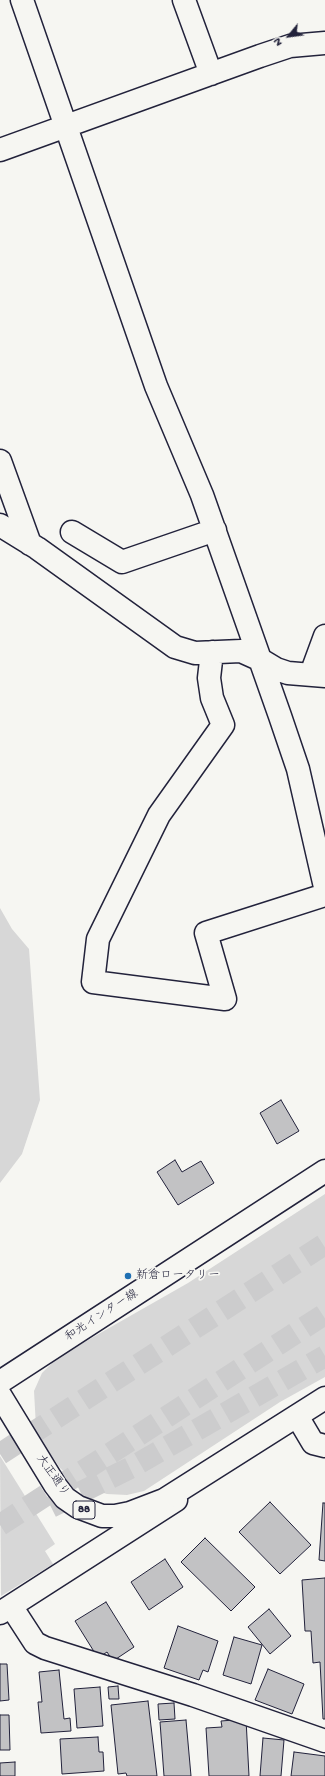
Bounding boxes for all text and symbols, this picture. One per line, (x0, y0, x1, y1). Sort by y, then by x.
north arrow (269, 16, 309, 56)
text: N (272, 36, 285, 48)
place label: 新倉ロータリー (136, 1269, 220, 1283)
marker: 新倉ロータリー (123, 1271, 133, 1281)
street label: 和光インター線 (63, 1287, 141, 1345)
street label: 大正通り (32, 1452, 72, 1500)
road number: 88 (73, 1501, 95, 1519)

